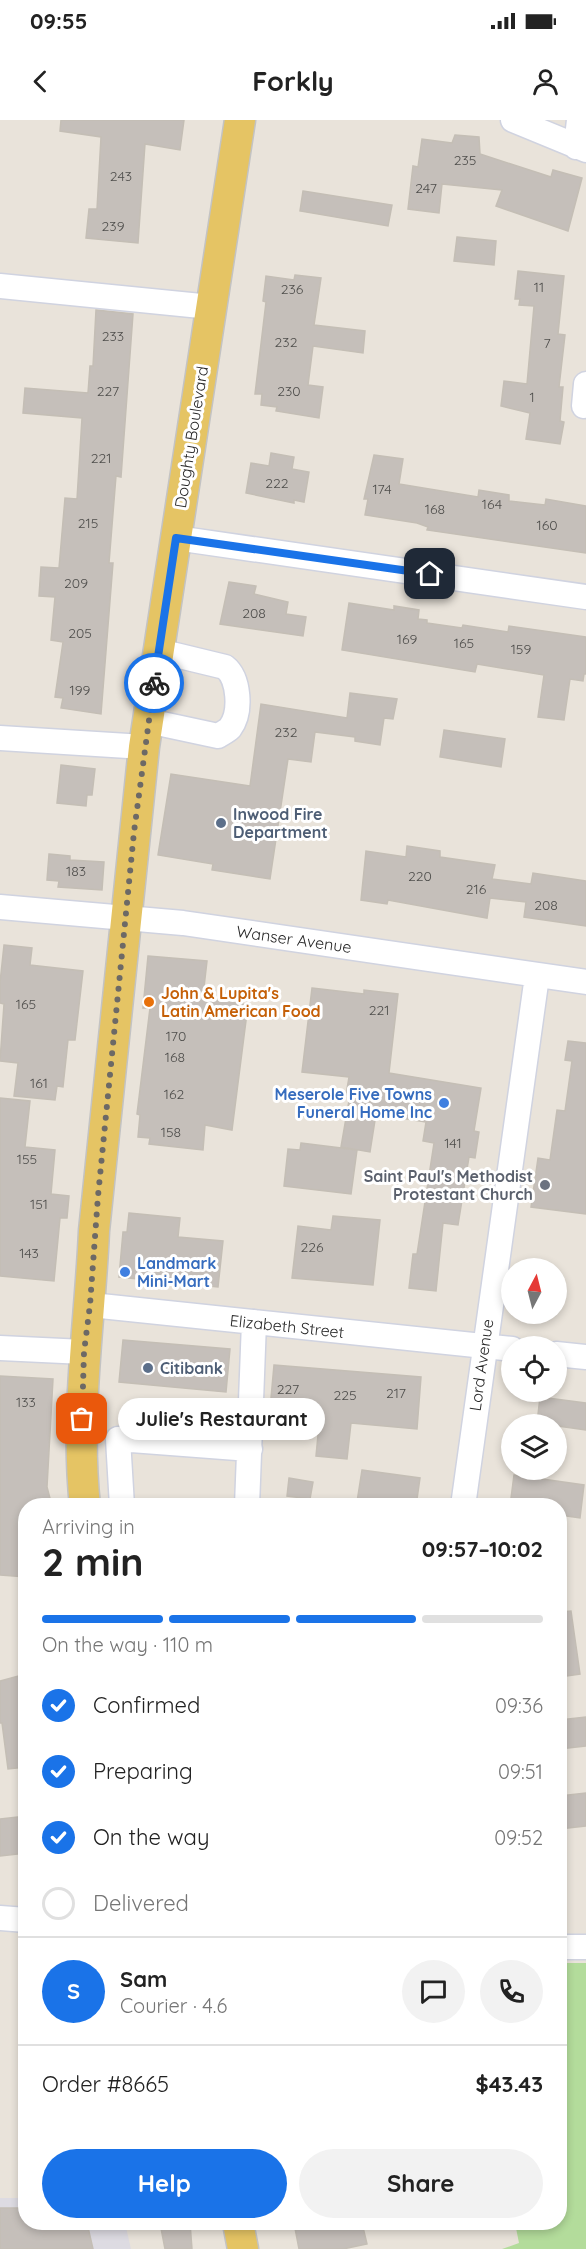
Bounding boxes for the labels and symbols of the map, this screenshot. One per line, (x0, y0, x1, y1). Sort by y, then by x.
house number: 235 (454, 151, 476, 169)
house number: 243 (110, 167, 132, 185)
house number: 247 (415, 179, 437, 197)
house number: 239 (102, 217, 125, 235)
house number: 11 (534, 278, 544, 296)
house number: 236 (281, 280, 304, 298)
house number: 233 (102, 327, 124, 345)
house number: 232 (275, 333, 298, 351)
house number: 7 (543, 334, 551, 352)
street label: Doughty Boulevard (170, 365, 212, 509)
house number: 227 (97, 382, 119, 400)
house number: 230 (277, 382, 301, 400)
house number: 1 (529, 388, 535, 406)
house number: 221 (91, 449, 111, 467)
house number: 222 (265, 474, 289, 492)
house number: 174 (372, 480, 392, 498)
house number: 164 (482, 495, 502, 513)
house number: 168 (425, 500, 445, 518)
house number: 215 (78, 514, 98, 532)
house number: 160 (536, 516, 558, 534)
pin (404, 548, 455, 599)
house number: 209 (64, 574, 88, 592)
house number: 208 (242, 604, 266, 622)
house number: 205 (68, 624, 92, 642)
house number: 169 (397, 630, 417, 648)
house number: 165 (454, 634, 474, 652)
house number: 159 (511, 640, 531, 658)
courier (124, 653, 184, 713)
house number: 199 (70, 681, 91, 699)
house number: 232 (275, 723, 298, 741)
place label: Inwood Fire Department (233, 804, 328, 842)
marker: Inwood Fire Department (214, 816, 228, 830)
house number: 183 (66, 862, 86, 880)
house number: 220 (408, 867, 432, 885)
house number: 216 (466, 880, 487, 898)
house number: 208 (534, 896, 558, 914)
street label: Wanser Avenue (235, 921, 353, 957)
place label: John & Lupita's Latin American Food (161, 983, 321, 1021)
house number: 165 (16, 995, 36, 1013)
marker: John & Lupita's Latin American Food (142, 995, 156, 1009)
house number: 221 (369, 1001, 389, 1019)
house number: 170 (166, 1027, 186, 1045)
house number: 168 (165, 1048, 185, 1066)
house number: 161 (30, 1074, 48, 1092)
place label: Meserole Five Towns Funeral Home Inc (274, 1084, 432, 1122)
house number: 162 (164, 1085, 184, 1103)
marker: Meserole Five Towns Funeral Home Inc (437, 1096, 451, 1110)
house number: 158 (161, 1123, 181, 1141)
house number: 141 (444, 1134, 462, 1152)
house number: 155 (17, 1150, 37, 1168)
place label: Saint Paul's Methodist Protestant Church (364, 1166, 533, 1204)
marker: Saint Paul's Methodist Protestant Church (538, 1178, 552, 1192)
house number: 151 (30, 1195, 48, 1213)
house number: 226 (300, 1238, 324, 1256)
house number: 143 (19, 1244, 39, 1262)
place label: Landmark Mini-Mart (137, 1253, 216, 1291)
north arrow (501, 1258, 567, 1324)
marker: Landmark Mini-Mart (118, 1265, 132, 1279)
street label: Elizabeth Street (229, 1310, 345, 1342)
street label: Lord Avenue (465, 1318, 497, 1412)
place label: Citibank (160, 1358, 223, 1378)
marker: Citibank (141, 1361, 155, 1375)
house number: 227 (277, 1380, 299, 1398)
house number: 217 (386, 1384, 406, 1402)
house number: 225 (333, 1386, 357, 1404)
house number: 133 (16, 1393, 36, 1411)
pin (56, 1393, 107, 1444)
callout: Julie's Restaurant (118, 1398, 325, 1440)

